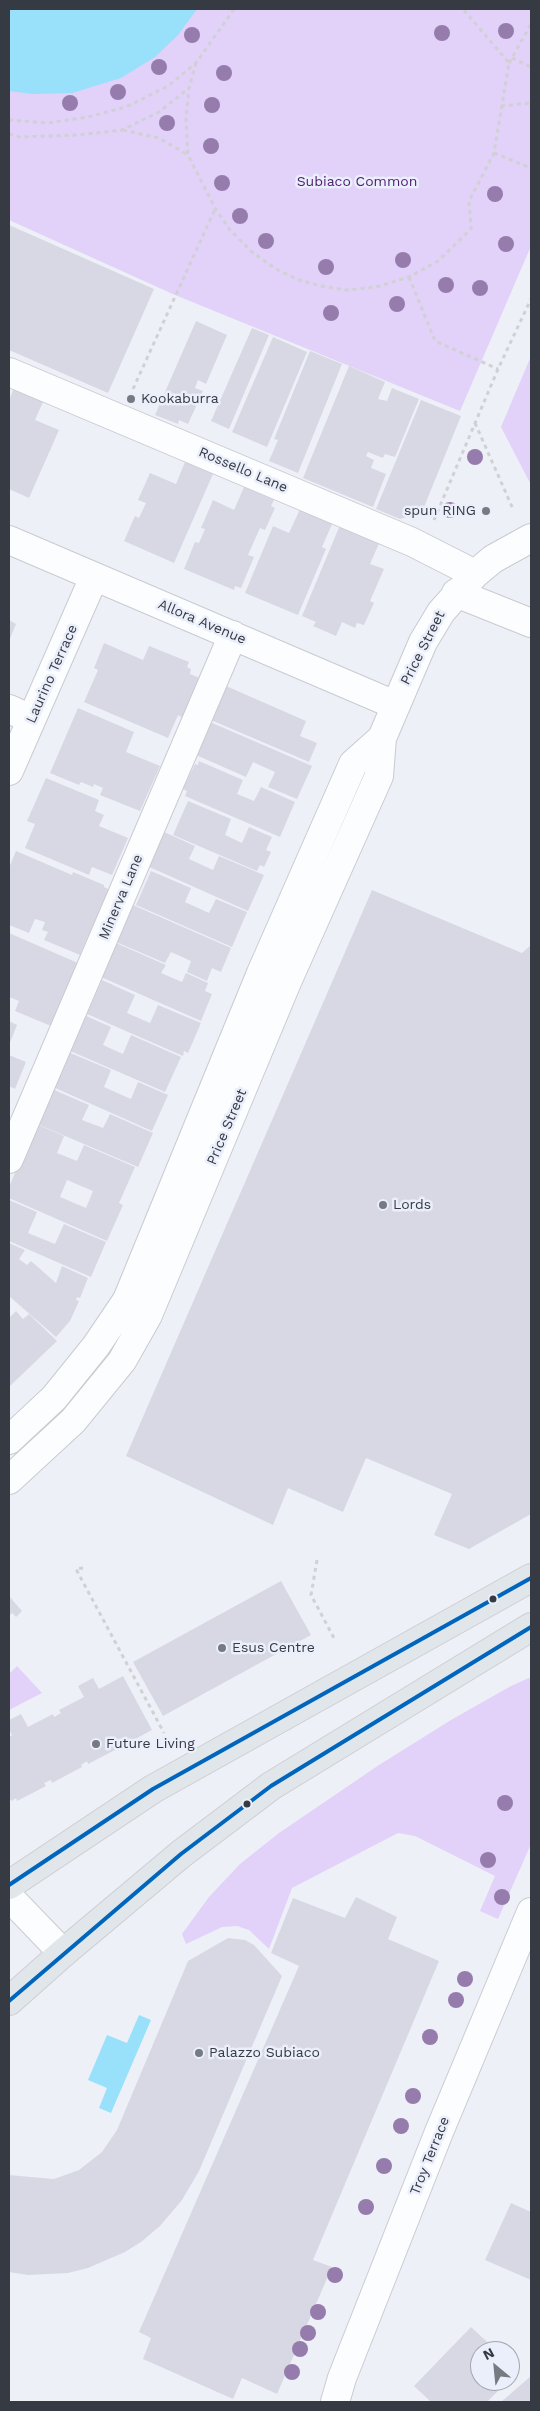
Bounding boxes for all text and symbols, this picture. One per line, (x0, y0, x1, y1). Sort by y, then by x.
park label: Subiaco Common (297, 174, 417, 190)
place label: Kookaburra (141, 391, 219, 407)
marker: Kookaburra (125, 393, 137, 405)
street label: Rossello Lane (196, 444, 290, 496)
place label: spun RING (404, 503, 476, 519)
marker: spun RING (480, 505, 492, 517)
street label: Allora Avenue (155, 596, 249, 648)
street label: Price Street (397, 608, 449, 688)
street label: Laurino Terrace (23, 622, 81, 726)
street label: Minerva Lane (95, 852, 147, 942)
street label: Price Street (203, 1087, 251, 1167)
place label: Lords (393, 1197, 431, 1213)
marker: Lords (377, 1199, 389, 1211)
unlabelled marker (488, 1594, 498, 1604)
place label: Esus Centre (232, 1640, 315, 1656)
marker: Esus Centre (216, 1642, 228, 1654)
place label: Future Living (106, 1736, 195, 1752)
marker: Future Living (90, 1738, 102, 1750)
unlabelled marker (242, 1799, 252, 1809)
place label: Palazzo Subiaco (209, 2045, 320, 2061)
marker: Palazzo Subiaco (193, 2047, 205, 2059)
street label: Troy Terrace (407, 2114, 453, 2198)
north arrow (470, 2341, 520, 2391)
text: N (480, 2344, 497, 2363)

